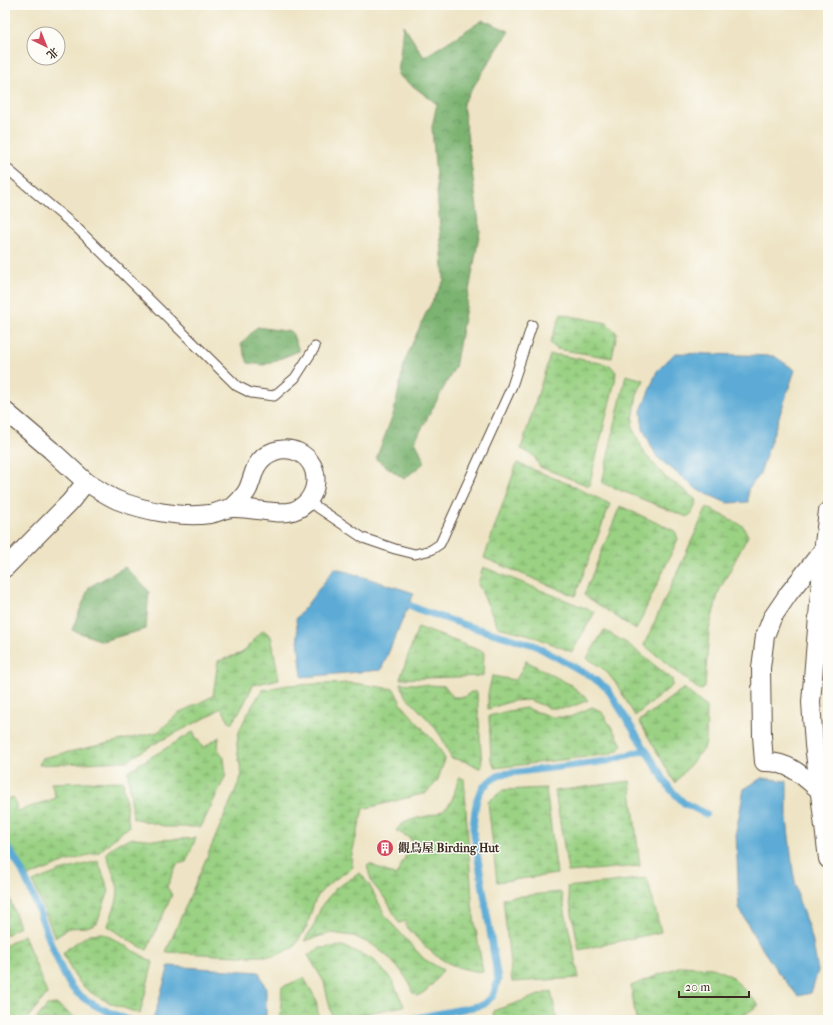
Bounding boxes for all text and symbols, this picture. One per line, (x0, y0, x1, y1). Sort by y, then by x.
north arrow (26, 26, 66, 66)
text: 北 (44, 44, 61, 61)
building icon: 觀鳥屋 Birding Hut (375, 838, 395, 858)
place label: 觀鳥屋 Birding Hut (398, 841, 500, 856)
scale bar (679, 973, 749, 999)
text: 20 m (685, 980, 710, 994)

